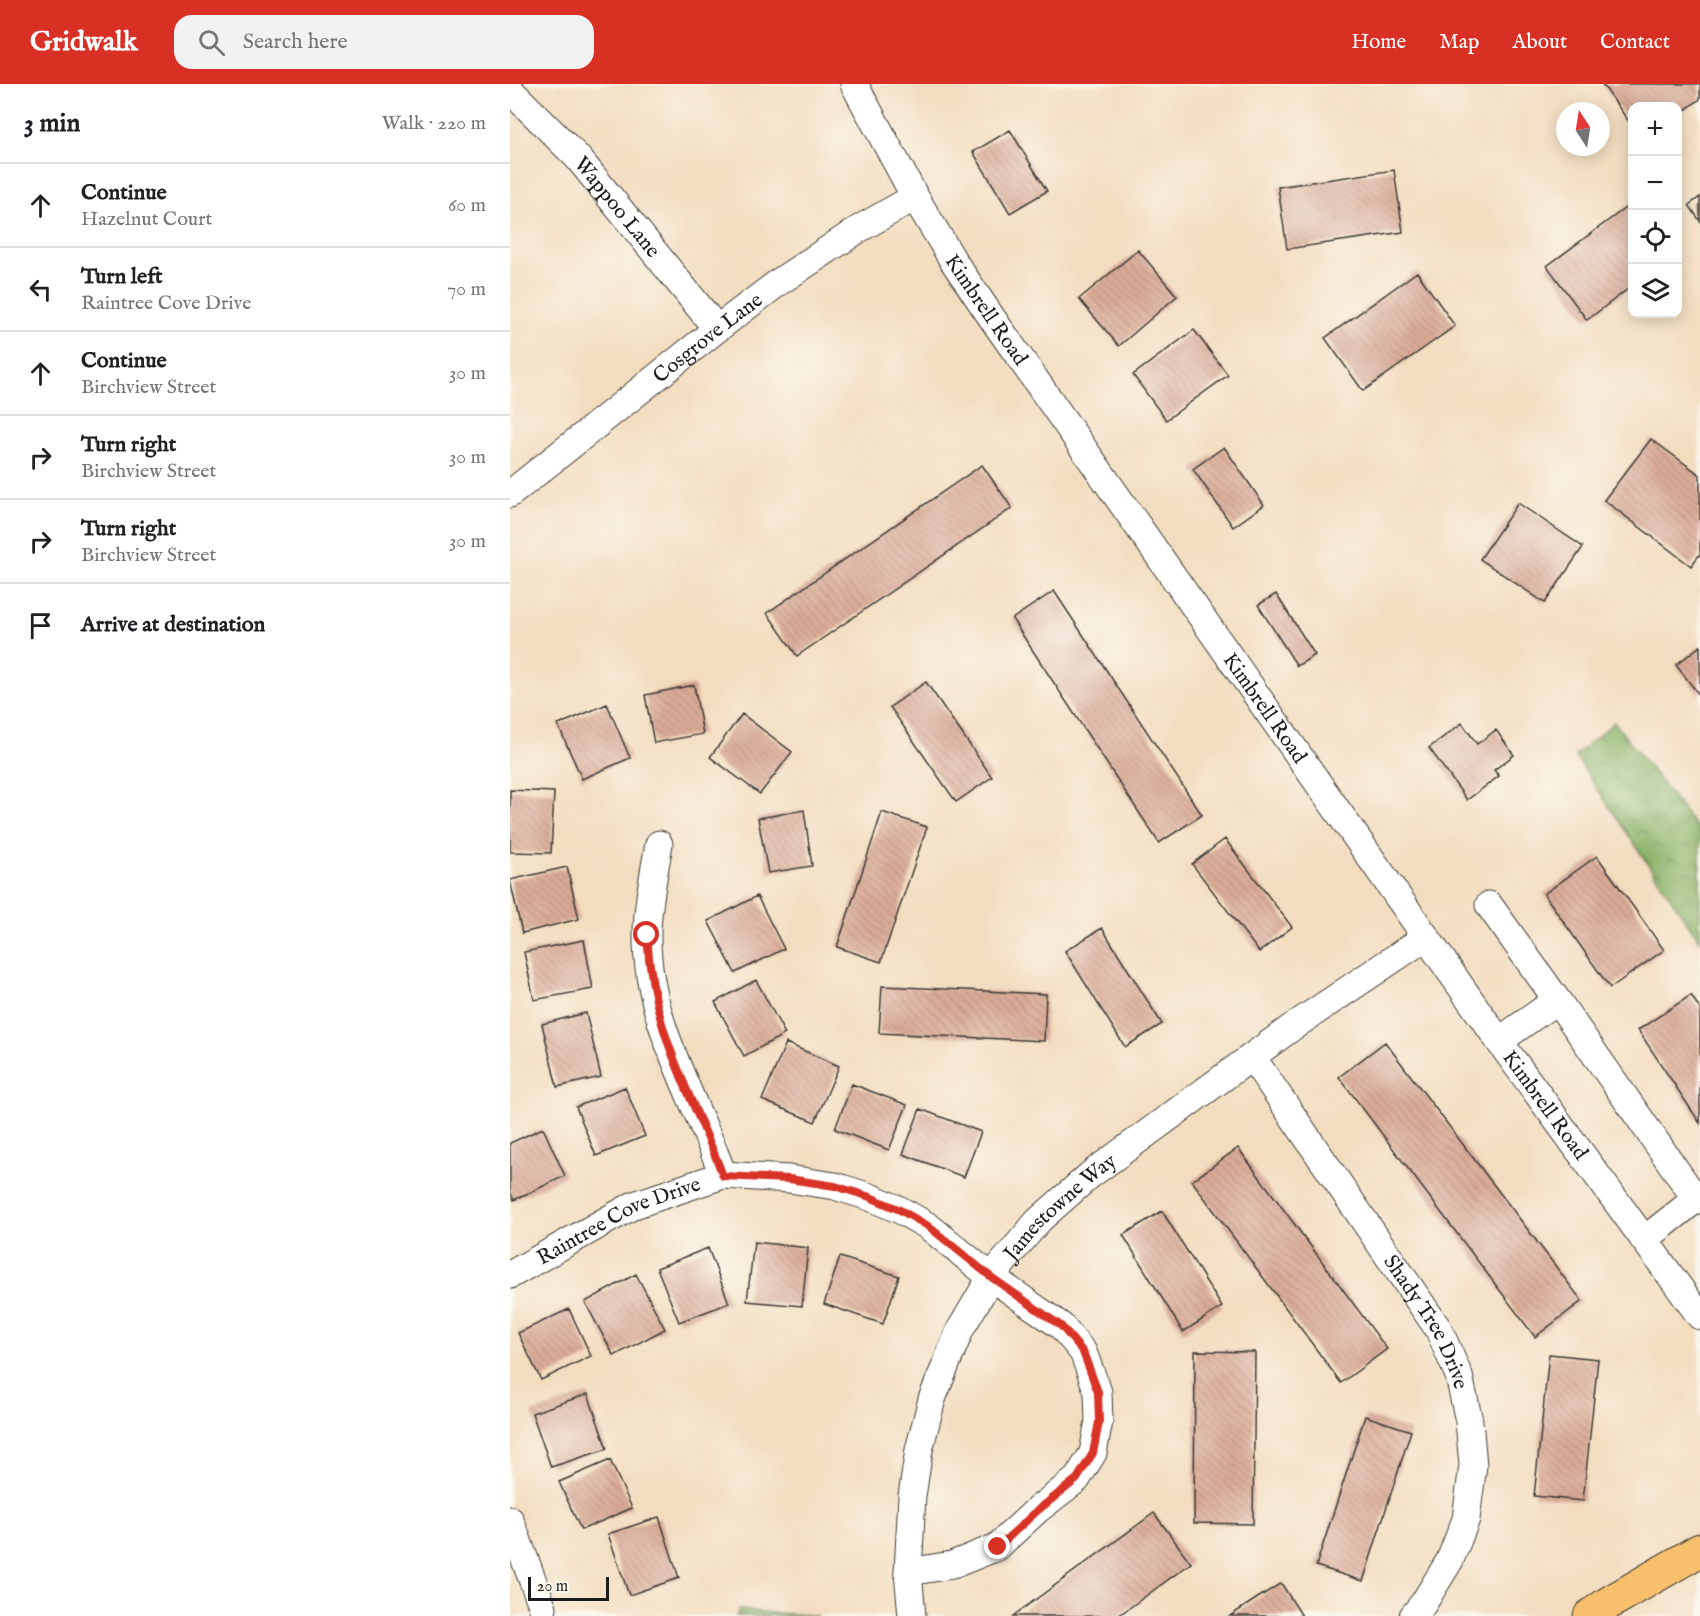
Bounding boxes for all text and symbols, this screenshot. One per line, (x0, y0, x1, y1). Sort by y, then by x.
search box (174, 15, 594, 69)
text: Gridwalk (30, 25, 138, 60)
icon: search (195, 26, 228, 59)
text: Search here (243, 28, 348, 56)
text: Home (1351, 29, 1406, 56)
text: Map (1439, 29, 1479, 56)
text: About (1512, 29, 1567, 56)
text: Contact (1600, 29, 1670, 56)
north arrow (1556, 102, 1610, 156)
map controls (1628, 102, 1682, 318)
button: + (1628, 102, 1682, 156)
text: 3 min (24, 107, 80, 140)
text: Walk · 220 m (382, 111, 486, 136)
street label: Wappoo Lane (567, 152, 666, 264)
button: − (1628, 156, 1682, 210)
text: Continue (81, 179, 167, 207)
icon: ahead (24, 189, 57, 222)
text: 60 m (448, 193, 486, 218)
text: Hazelnut Court (81, 207, 212, 232)
button: locate (1628, 210, 1682, 264)
street label: Kimbrell Road (938, 250, 1034, 372)
text: Turn left (81, 263, 163, 291)
button: layers (1628, 264, 1682, 318)
icon: left (24, 273, 57, 306)
text: 70 m (447, 277, 486, 302)
street label: Cosgrove Lane (648, 287, 769, 390)
text: Raintree Cove Drive (81, 291, 251, 316)
text: Continue (81, 347, 167, 375)
icon: ahead (24, 357, 57, 390)
text: 30 m (449, 361, 486, 386)
text: Birchview Street (81, 375, 216, 400)
text: Turn right (81, 431, 176, 459)
icon: right (24, 441, 57, 474)
text: 30 m (449, 445, 486, 470)
text: Birchview Street (81, 459, 216, 484)
text: Turn right (81, 515, 176, 543)
icon: right (24, 525, 57, 558)
text: 30 m (449, 529, 486, 554)
text: Birchview Street (81, 543, 216, 568)
icon: arrive (24, 609, 57, 642)
text: Arrive at destination (81, 611, 265, 639)
street label: Kimbrell Road (1216, 648, 1313, 770)
route start (633, 921, 659, 947)
street label: Kimbrell Road (1495, 1046, 1594, 1166)
street label: Jamestowne Way (997, 1148, 1123, 1268)
street label: Raintree Cove Drive (532, 1171, 705, 1272)
street label: Shady Tree Drive (1377, 1250, 1474, 1392)
route end (984, 1533, 1010, 1559)
scale bar (528, 1574, 609, 1602)
text: 20 m (537, 1577, 568, 1597)

